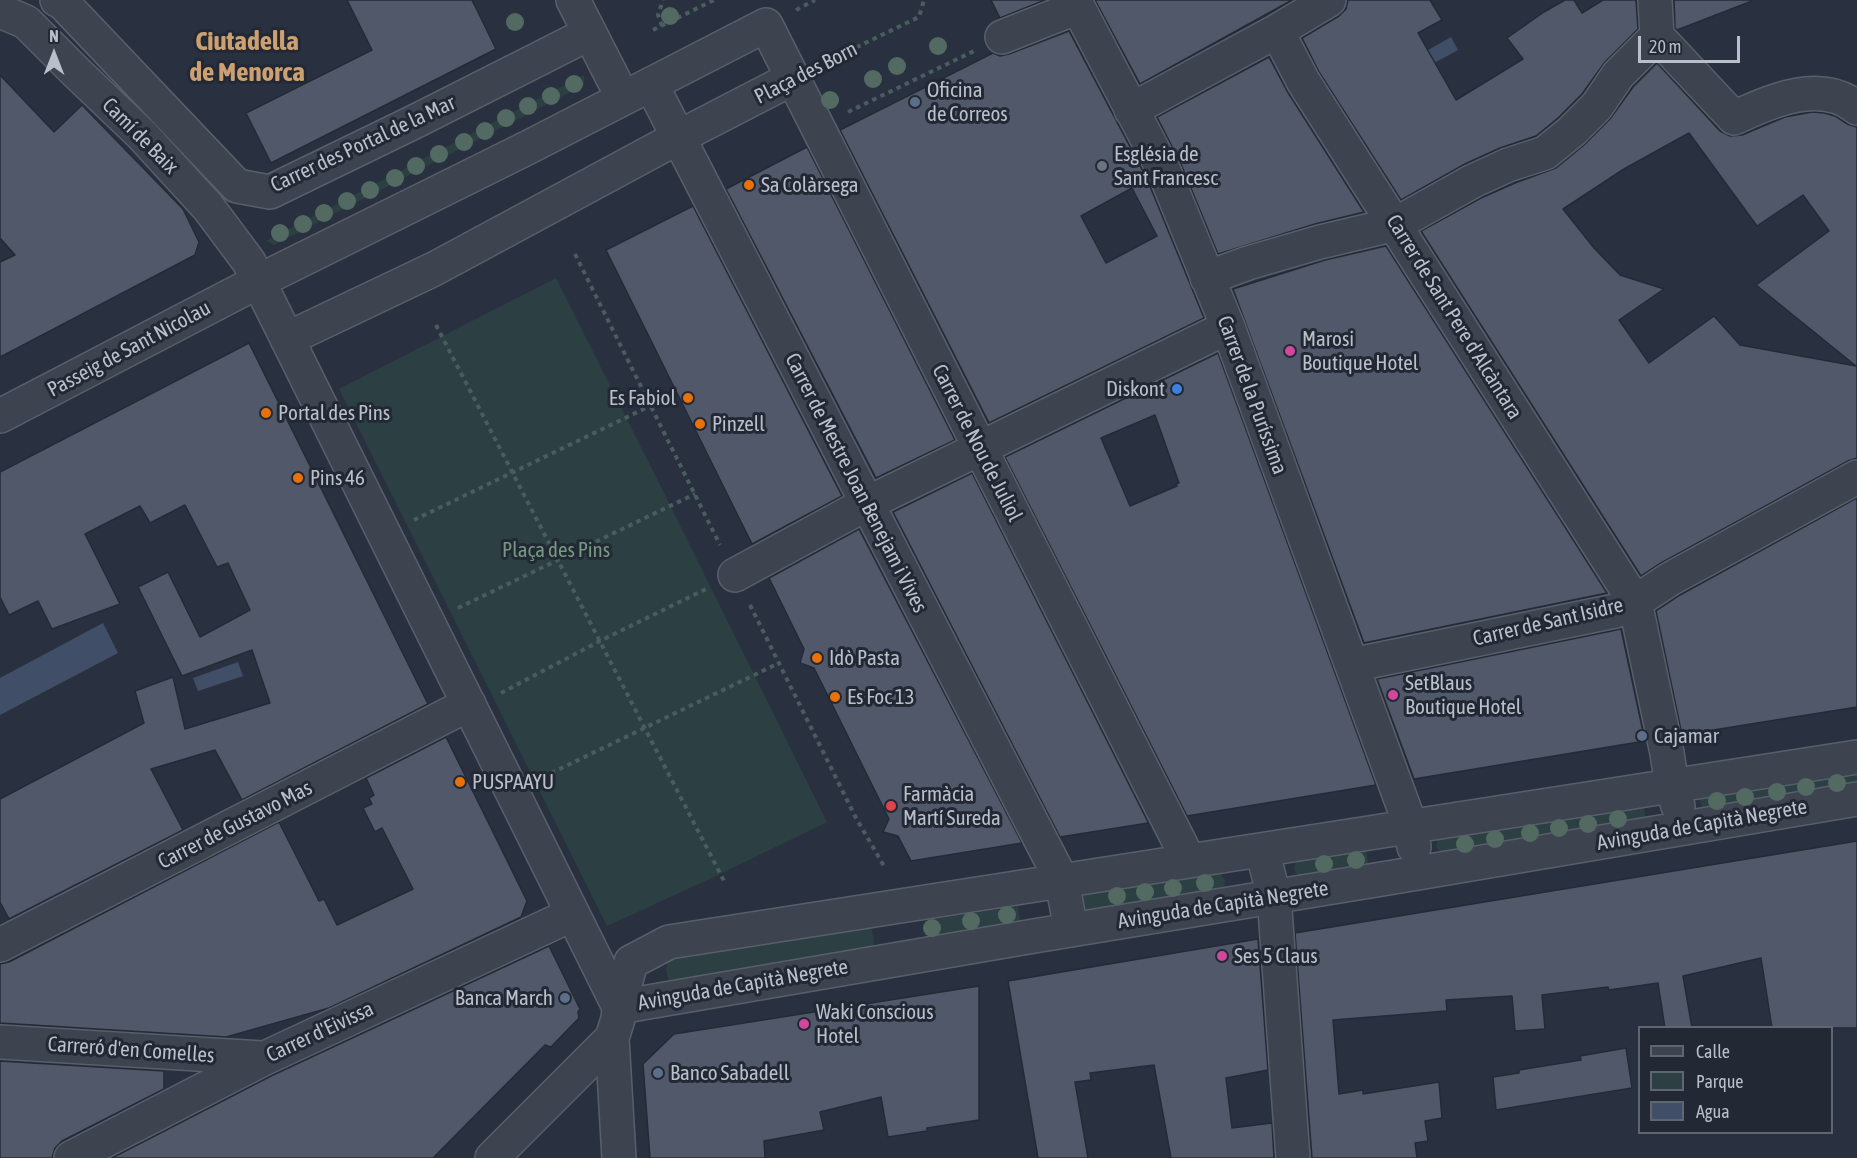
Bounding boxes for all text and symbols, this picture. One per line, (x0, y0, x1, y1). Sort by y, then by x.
north arrow (24, 24, 84, 84)
scale bar (1641, 24, 1743, 62)
district label: Ciutadella de Menorca (189, 25, 305, 88)
text: N (49, 27, 59, 45)
street label: Plaça des Born (750, 36, 862, 110)
text: 20 m (1649, 36, 1681, 57)
place label: Oficina de Correos (927, 77, 1008, 127)
street label: Carrer des Portal de la Mar (267, 90, 459, 198)
street label: Camí de Baix (97, 93, 183, 179)
marker: Oficina de Correos (908, 95, 922, 109)
place label: Església de Sant Francesc (1114, 141, 1218, 191)
marker: Església de Sant Francesc (1095, 159, 1109, 173)
place label: Sa Colàrsega (761, 172, 859, 198)
marker: Sa Colàrsega (742, 178, 756, 192)
street label: Carrer de Sant Pere d'Alcàntara (1381, 210, 1527, 424)
street label: Passeig de Sant Nicolau (43, 295, 215, 403)
street label: Carrer de la Puríssima (1212, 312, 1292, 478)
place label: Marosi Boutique Hotel (1302, 326, 1418, 376)
marker: Marosi Boutique Hotel (1283, 344, 1297, 358)
street label: Carrer de Mestre Joan Benejam i Vives (779, 349, 933, 617)
street label: Carrer de Nou de Juliol (927, 360, 1027, 526)
place label: Diskont (1106, 376, 1165, 402)
marker: Diskont (1170, 382, 1184, 396)
place label: Es Fabiol (609, 385, 676, 411)
marker: Es Fabiol (681, 391, 695, 405)
place label: Portal des Pins (278, 400, 390, 426)
marker: Portal des Pins (259, 406, 273, 420)
place label: Pinzell (712, 411, 765, 437)
marker: Pinzell (693, 417, 707, 431)
place label: Pins 46 (310, 465, 365, 491)
marker: Pins 46 (291, 471, 305, 485)
park label: Plaça des Pins (502, 537, 610, 563)
street label: Carrer de Sant Isidre (1470, 592, 1626, 652)
place label: Idò Pasta (829, 645, 900, 671)
marker: Idò Pasta (810, 651, 824, 665)
place label: SetBlaus Boutique Hotel (1405, 670, 1521, 720)
place label: Es Foc 13 (847, 684, 915, 710)
marker: SetBlaus Boutique Hotel (1386, 688, 1400, 702)
marker: Es Foc 13 (828, 690, 842, 704)
place label: Cajamar (1654, 723, 1719, 749)
marker: Cajamar (1635, 729, 1649, 743)
place label: PUSPAAYU (472, 769, 554, 795)
street label: Carrer de Gustavo Mas (154, 775, 316, 875)
marker: PUSPAAYU (453, 775, 467, 789)
place label: Farmàcia Martí Sureda (903, 781, 1001, 831)
street label: Avinguda de Capità Negrete (1595, 794, 1809, 856)
marker: Farmàcia Martí Sureda (884, 799, 898, 813)
street label: Avinguda de Capità Negrete (1116, 876, 1330, 934)
place label: Ses 5 Claus (1234, 943, 1318, 969)
marker: Ses 5 Claus (1215, 949, 1229, 963)
street label: Avinguda de Capità Negrete (636, 954, 850, 1016)
place label: Banca March (455, 985, 553, 1011)
marker: Banca March (558, 991, 572, 1005)
street label: Carrer d'Eivissa (262, 996, 378, 1068)
place label: Waki Conscious Hotel (816, 999, 934, 1049)
marker: Waki Conscious Hotel (797, 1017, 811, 1031)
legend (1638, 1026, 1833, 1134)
street label: Carreró d'en Comelles (47, 1032, 215, 1068)
text: Calle (1696, 1041, 1730, 1062)
place label: Banco Sabadell (670, 1060, 789, 1086)
marker: Banco Sabadell (651, 1066, 665, 1080)
text: Parque (1696, 1071, 1744, 1092)
text: Agua (1696, 1101, 1730, 1122)

